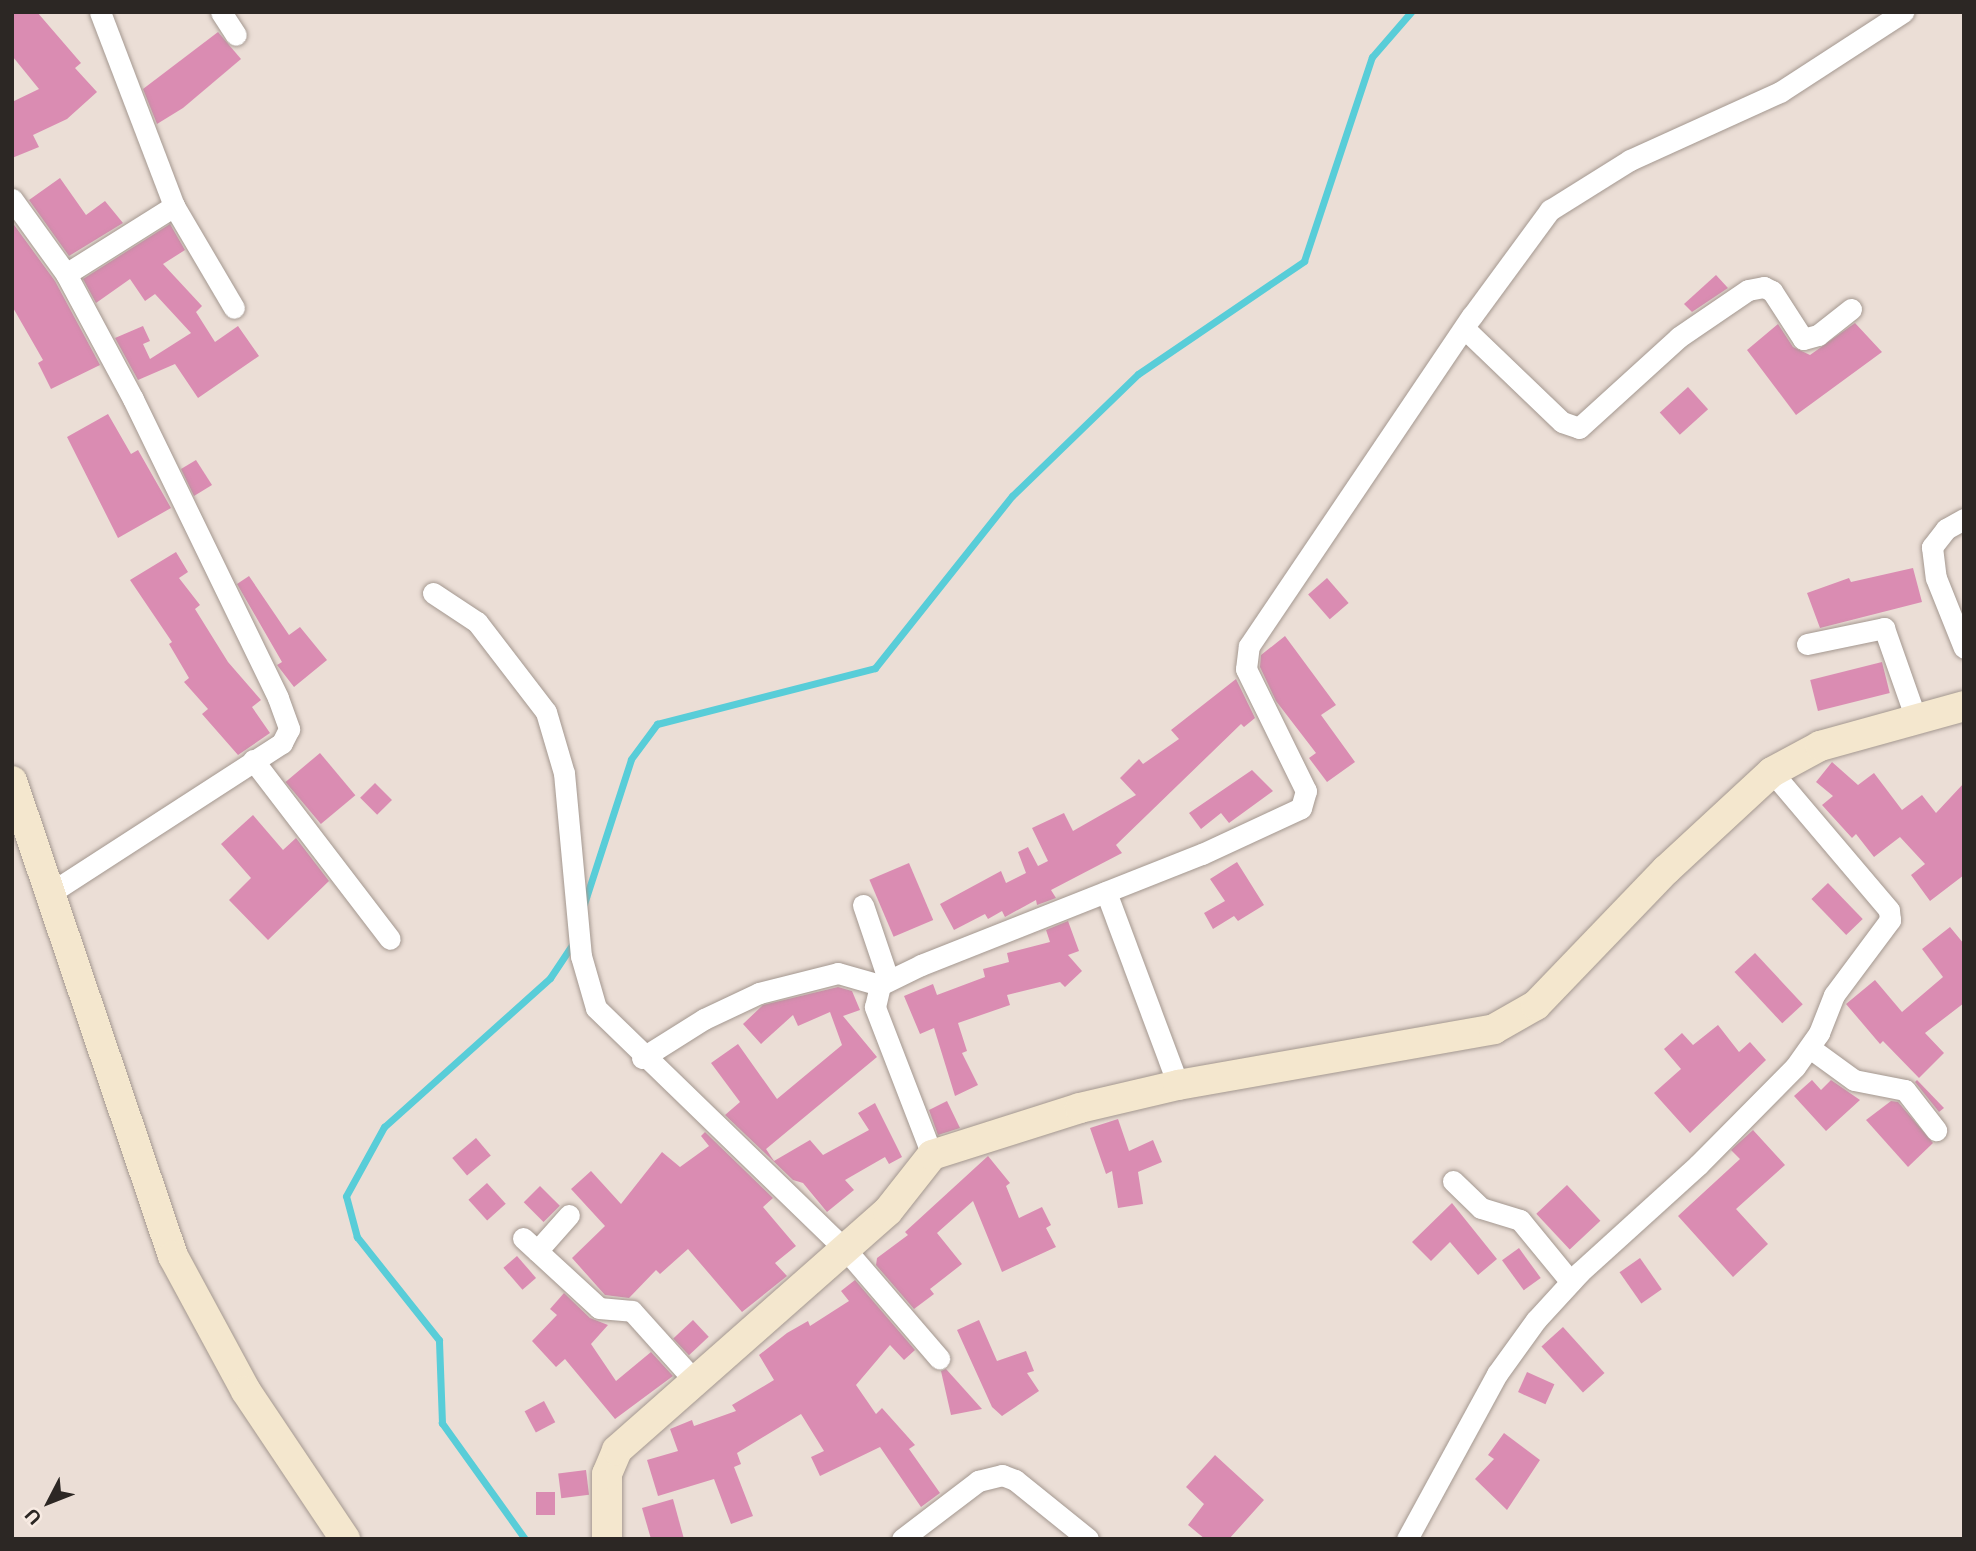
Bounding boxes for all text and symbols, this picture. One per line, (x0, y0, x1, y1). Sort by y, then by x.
north arrow (14, 1467, 84, 1537)
text: U (21, 1504, 45, 1529)

